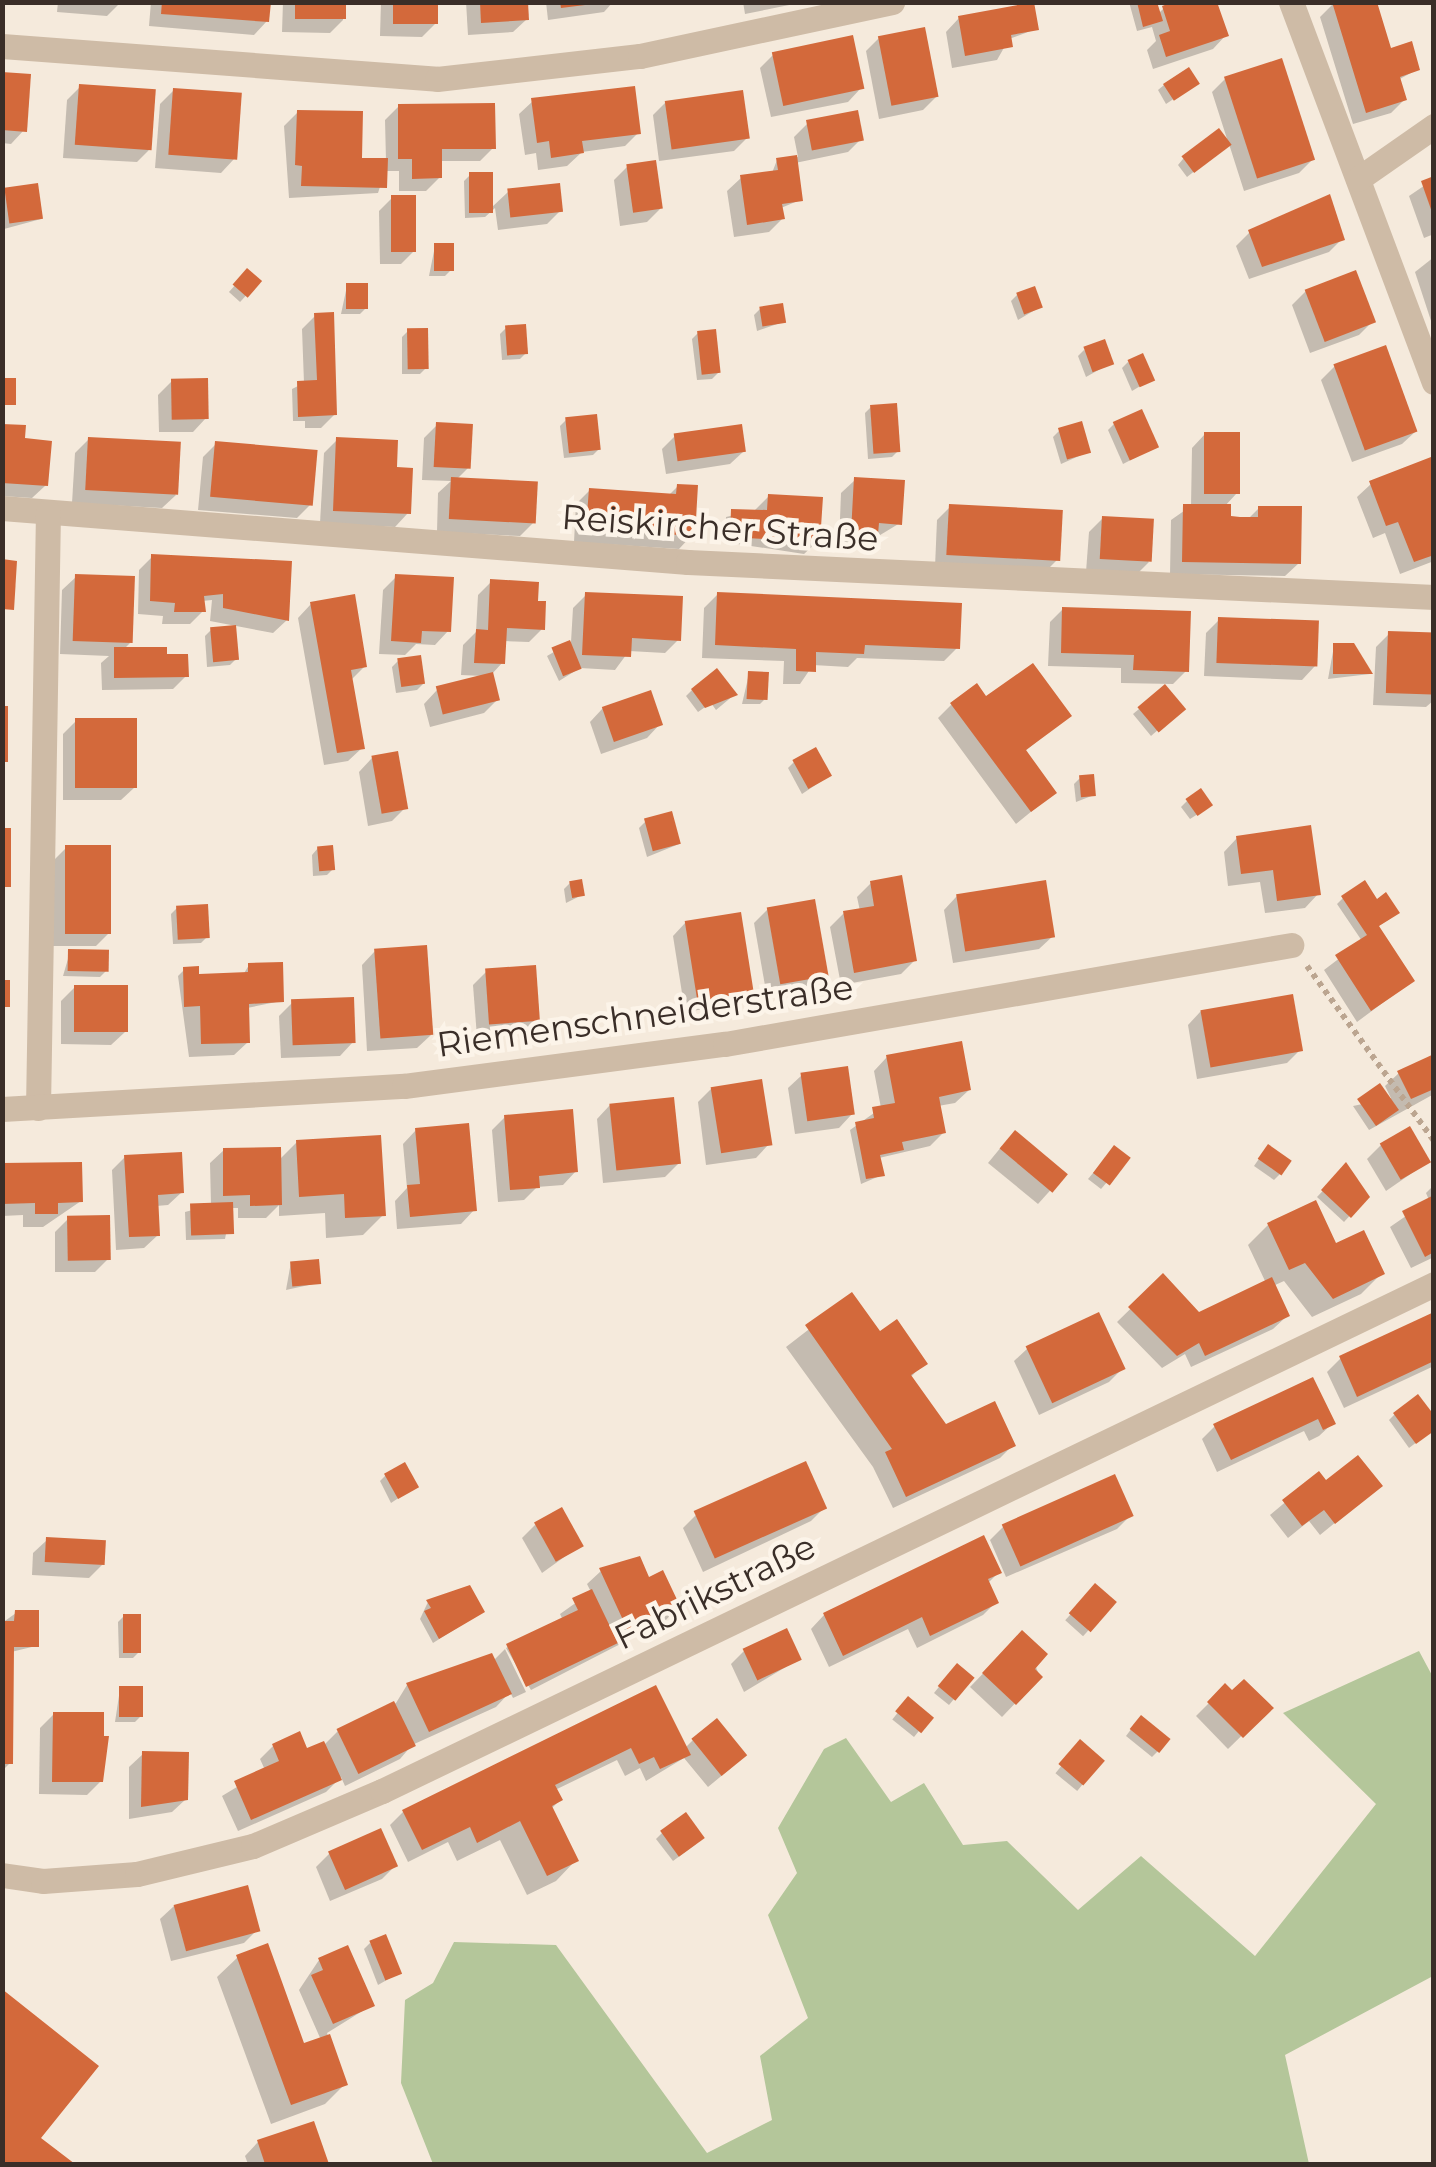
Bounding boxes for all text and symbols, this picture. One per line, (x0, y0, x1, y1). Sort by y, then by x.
street label: Reiskircher Straße (560, 496, 880, 560)
street label: Riemenschneiderstraße (434, 966, 856, 1066)
street label: Fabrikstraße (608, 1525, 822, 1659)

